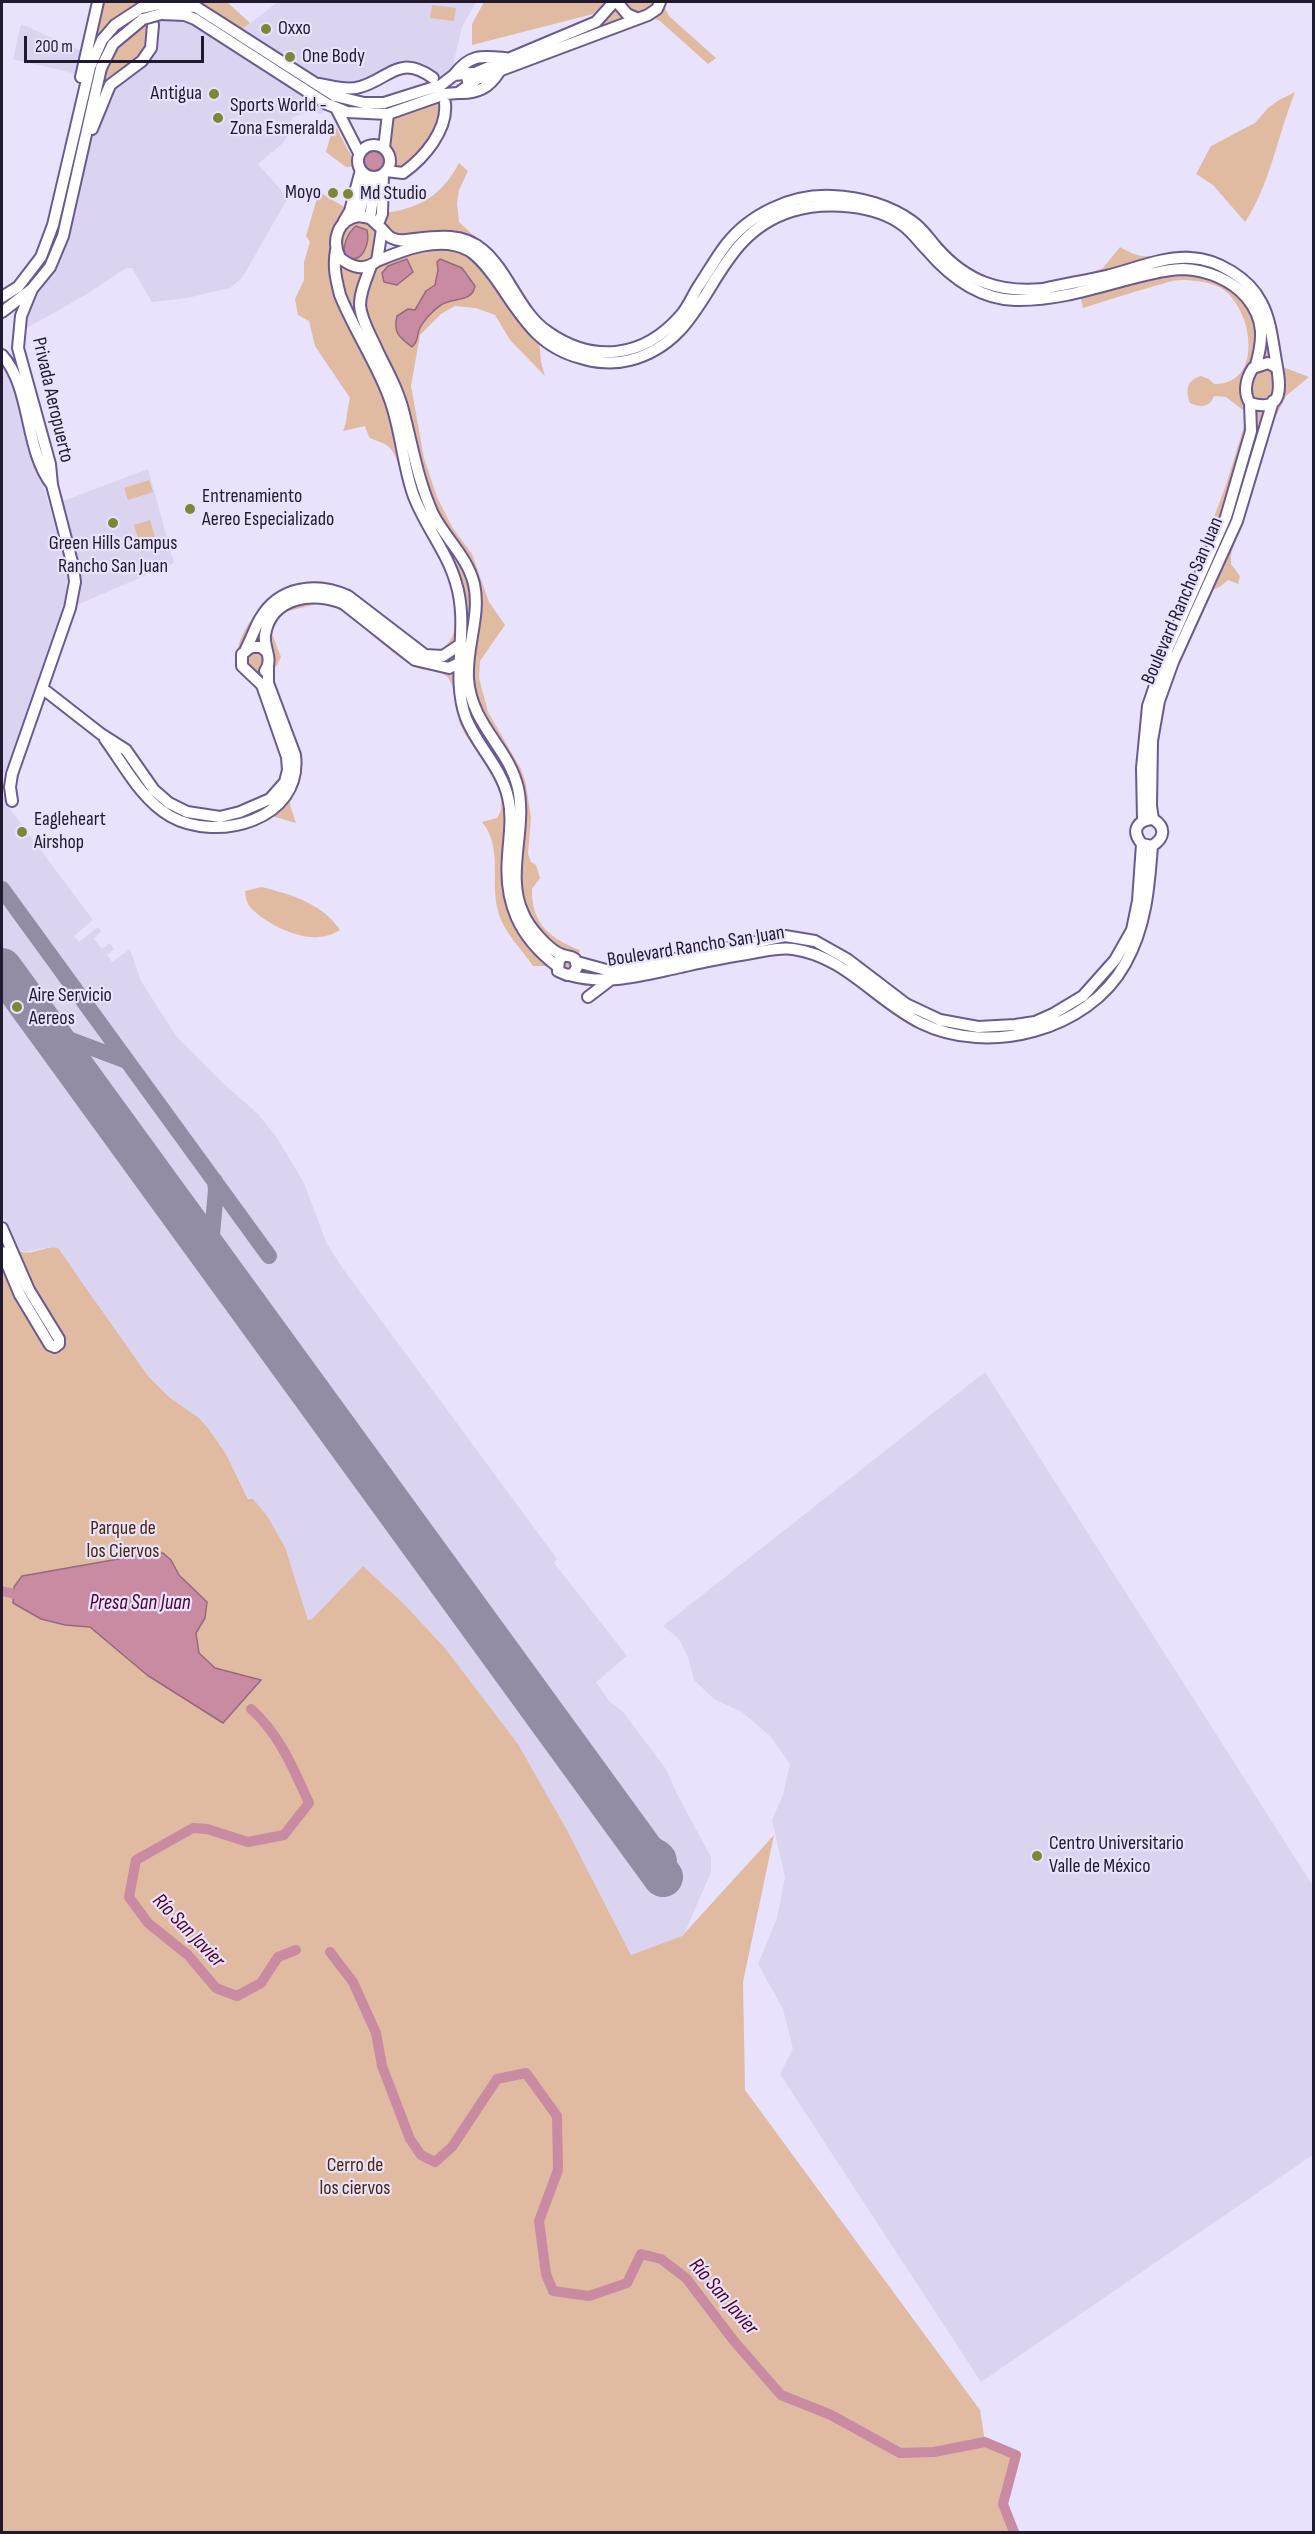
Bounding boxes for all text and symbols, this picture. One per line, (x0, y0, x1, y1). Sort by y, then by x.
place label: Oxxo (278, 17, 311, 41)
marker: Oxxo (259, 22, 273, 36)
scale bar (27, 24, 207, 62)
text: 200 m (35, 36, 73, 57)
place label: One Body (302, 45, 365, 69)
marker: One Body (283, 50, 297, 64)
place label: Antigua (151, 82, 202, 106)
marker: Antigua (207, 87, 221, 101)
place label: Sports World - Zona Esmeralda (230, 94, 335, 141)
marker: Sports World - Zona Esmeralda (211, 111, 225, 125)
place label: Moyo (285, 181, 321, 205)
place label: Md Studio (360, 182, 427, 206)
marker: Moyo (326, 186, 340, 200)
marker: Md Studio (341, 187, 355, 201)
street label: Privada Aeropuerto (26, 335, 78, 465)
place label: Entrenamiento Aereo Especializado (202, 485, 334, 532)
marker: Entrenamiento Aereo Especializado (183, 502, 197, 516)
street label: Boulevard Rancho San Juan (1137, 514, 1229, 688)
marker: Green Hills Campus Rancho San Juan (106, 516, 120, 530)
place label: Green Hills Campus Rancho San Juan (49, 532, 177, 579)
place label: Eagleheart Airshop (34, 808, 106, 855)
marker: Eagleheart Airshop (15, 825, 29, 839)
street label: Boulevard Rancho San Juan (606, 921, 786, 973)
place label: Aire Servicio Aereos (29, 984, 112, 1031)
marker: Aire Servicio Aereos (10, 1000, 24, 1014)
park label: Parque de los Ciervos (87, 1517, 159, 1564)
water label: Presa San Juan (89, 1591, 191, 1617)
place label: Centro Universitario Valle de México (1049, 1832, 1184, 1879)
marker: Centro Universitario Valle de México (1030, 1849, 1044, 1863)
water label: Río San Javier (147, 1889, 229, 1973)
park label: Cerro de los ciervos (319, 2154, 391, 2201)
water label: Río San Javier (683, 2254, 763, 2340)

